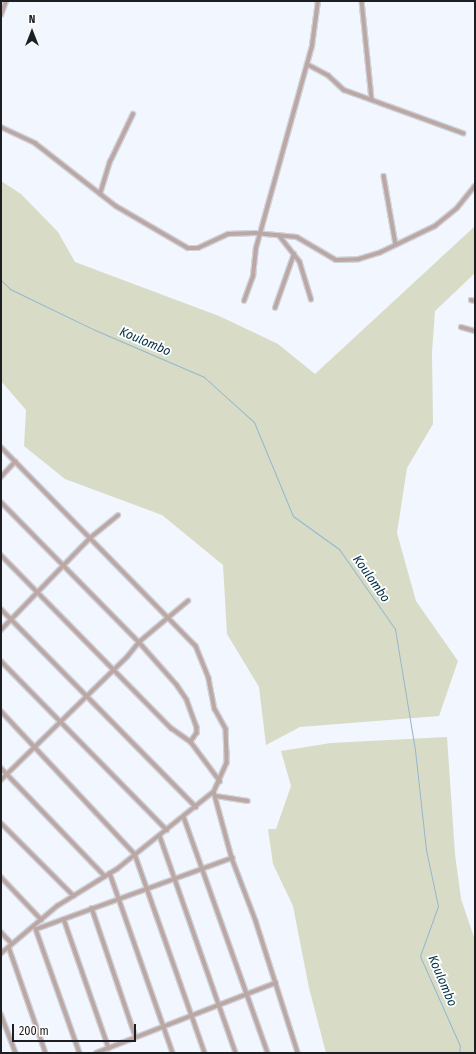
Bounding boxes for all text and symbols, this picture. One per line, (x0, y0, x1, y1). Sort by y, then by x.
north arrow (12, 12, 52, 52)
text: N (29, 13, 35, 26)
water label: Koulombo (117, 324, 173, 360)
water label: Koulombo (349, 552, 393, 606)
water label: Koulombo (424, 953, 460, 1009)
scale bar (14, 1016, 138, 1042)
text: 200 m (19, 1024, 49, 1038)

